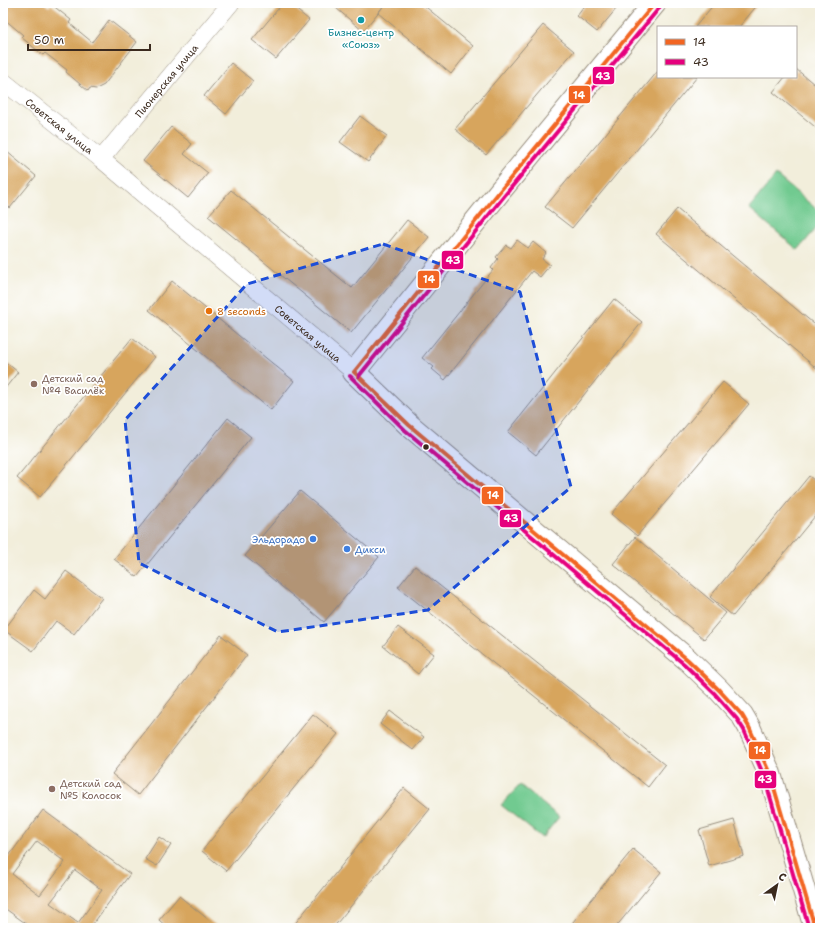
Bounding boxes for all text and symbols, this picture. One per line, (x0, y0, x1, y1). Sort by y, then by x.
marker: Бизнес-центр «Союз» (356, 15, 366, 25)
scale bar (28, 26, 150, 52)
place label: Бизнес-центр «Союз» (328, 26, 395, 51)
legend (657, 26, 797, 78)
text: 50 m (34, 32, 64, 48)
text: 14 (693, 34, 706, 50)
street label: Пионерская улица (132, 41, 201, 120)
text: 43 (693, 54, 709, 70)
line badge: 43 (592, 66, 615, 85)
text: 43 (596, 69, 611, 84)
line badge: 14 (568, 85, 591, 104)
text: 14 (573, 88, 586, 103)
street label: Советская улица (23, 95, 96, 157)
line badge: 43 (441, 250, 464, 270)
text: 43 (446, 253, 461, 268)
line badge: 14 (417, 270, 440, 289)
text: 14 (423, 272, 436, 287)
street label: Советская улица (272, 302, 345, 366)
place label: 8 seconds (217, 305, 266, 318)
marker: 8 seconds (204, 306, 214, 316)
place label: Детский сад №4 Василёк (42, 372, 105, 397)
marker: Детский сад №4 Василёк (29, 379, 39, 389)
unlabelled marker (421, 442, 431, 452)
line badge: 14 (481, 486, 504, 505)
text: 14 (487, 488, 500, 503)
line badge: 43 (499, 509, 522, 528)
text: 43 (504, 511, 519, 526)
place label: Эльдорадо (252, 533, 305, 546)
marker: Эльдорадо (308, 534, 318, 544)
place label: Дикси (355, 543, 386, 556)
marker: Дикси (342, 544, 352, 554)
line badge: 14 (748, 741, 771, 760)
text: 14 (754, 743, 767, 758)
line badge: 43 (754, 770, 777, 789)
text: 43 (758, 772, 773, 787)
place label: Детский сад №5 Колосок (60, 777, 122, 802)
marker: Детский сад №5 Колосок (47, 784, 57, 794)
north arrow (757, 865, 797, 905)
text: С (775, 869, 789, 885)

